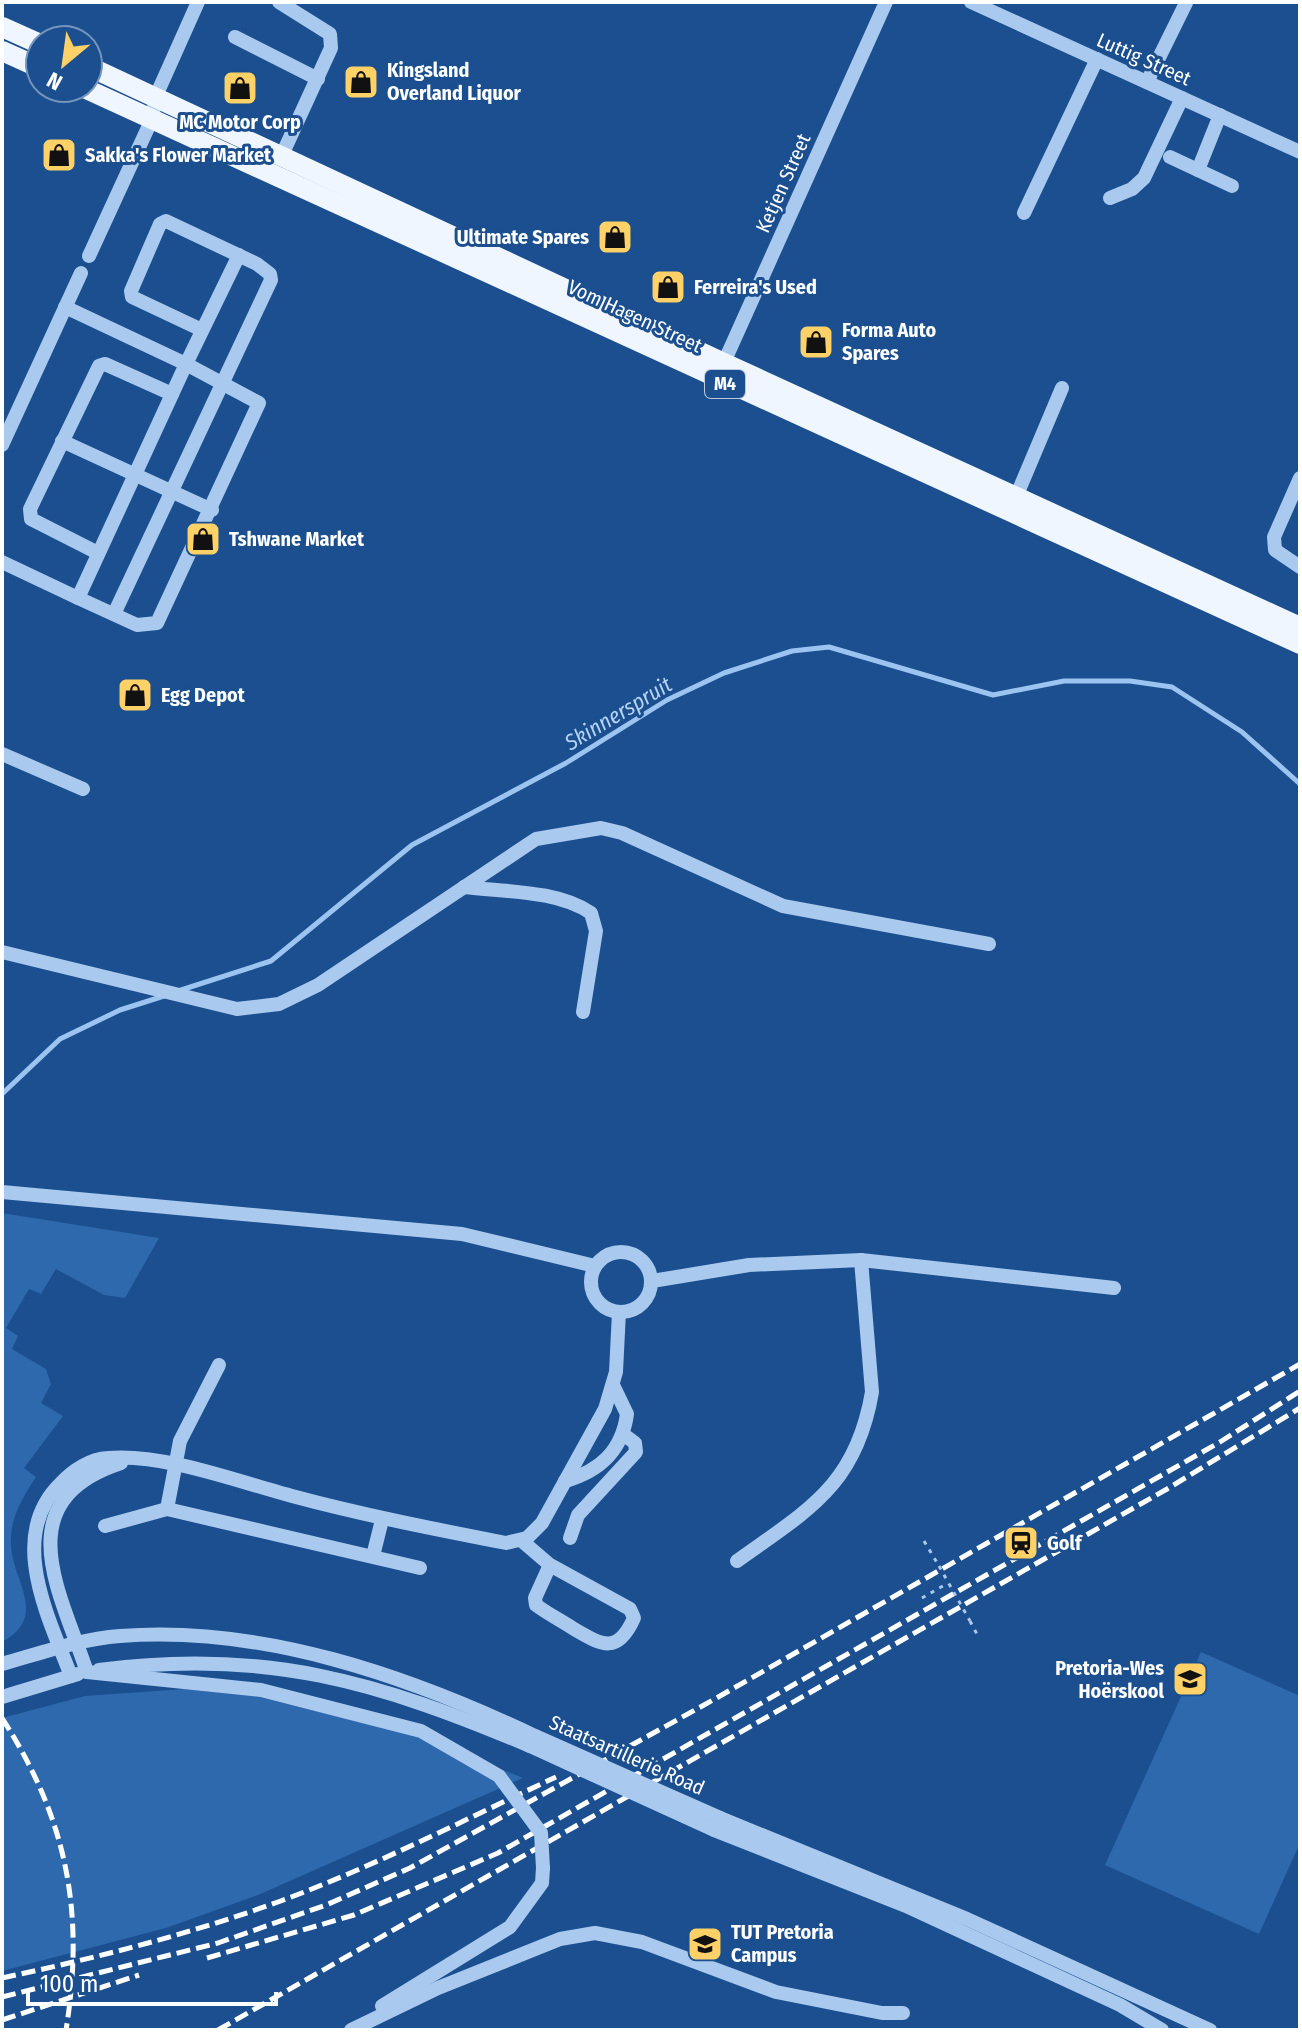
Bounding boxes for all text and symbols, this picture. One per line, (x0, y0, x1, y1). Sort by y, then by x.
north arrow (24, 24, 104, 104)
street label: Luttig Street (1093, 28, 1195, 91)
place label: Kingsland Overland Liquor (387, 58, 522, 105)
shop icon: Kingsland Overland Liquor (342, 63, 380, 101)
text: N (42, 66, 67, 96)
shop icon: MC Motor Corp (221, 69, 259, 107)
place label: MC Motor Corp (179, 110, 301, 134)
street label: Ketjen Street (750, 129, 816, 236)
shop icon: Sakka's Flower Market (40, 136, 78, 174)
place label: Sakka's Flower Market (85, 143, 272, 167)
shop icon: Ultimate Spares (596, 218, 634, 256)
place label: Ultimate Spares (457, 225, 589, 249)
shop icon: Ferreira's Used (649, 268, 687, 306)
street label: Vom Hagen Street (564, 274, 706, 358)
place label: Ferreira's Used (694, 275, 817, 299)
place label: Forma Auto Spares (842, 318, 936, 365)
shop icon: Forma Auto Spares (797, 323, 835, 361)
road number: M4 (705, 370, 745, 398)
shop icon: Tshwane Market (184, 520, 222, 558)
place label: Tshwane Market (229, 527, 365, 551)
water label: Skinnerspruit (559, 670, 678, 757)
shop icon: Egg Depot (116, 676, 154, 714)
place label: Egg Depot (161, 683, 246, 707)
station icon: Golf (1002, 1524, 1040, 1562)
place label: Golf (1047, 1531, 1083, 1555)
place label: Pretoria-Wes Hoërskool (1055, 1656, 1165, 1703)
school or university icon: Pretoria-Wes Hoërskool (1171, 1660, 1209, 1698)
street label: Staatsartillerie Road (546, 1710, 708, 1800)
place label: TUT Pretoria Campus (731, 1920, 834, 1967)
school or university icon: TUT Pretoria Campus (686, 1925, 724, 1963)
scale bar (28, 1956, 276, 2006)
text: 100 m (40, 1970, 98, 1998)

